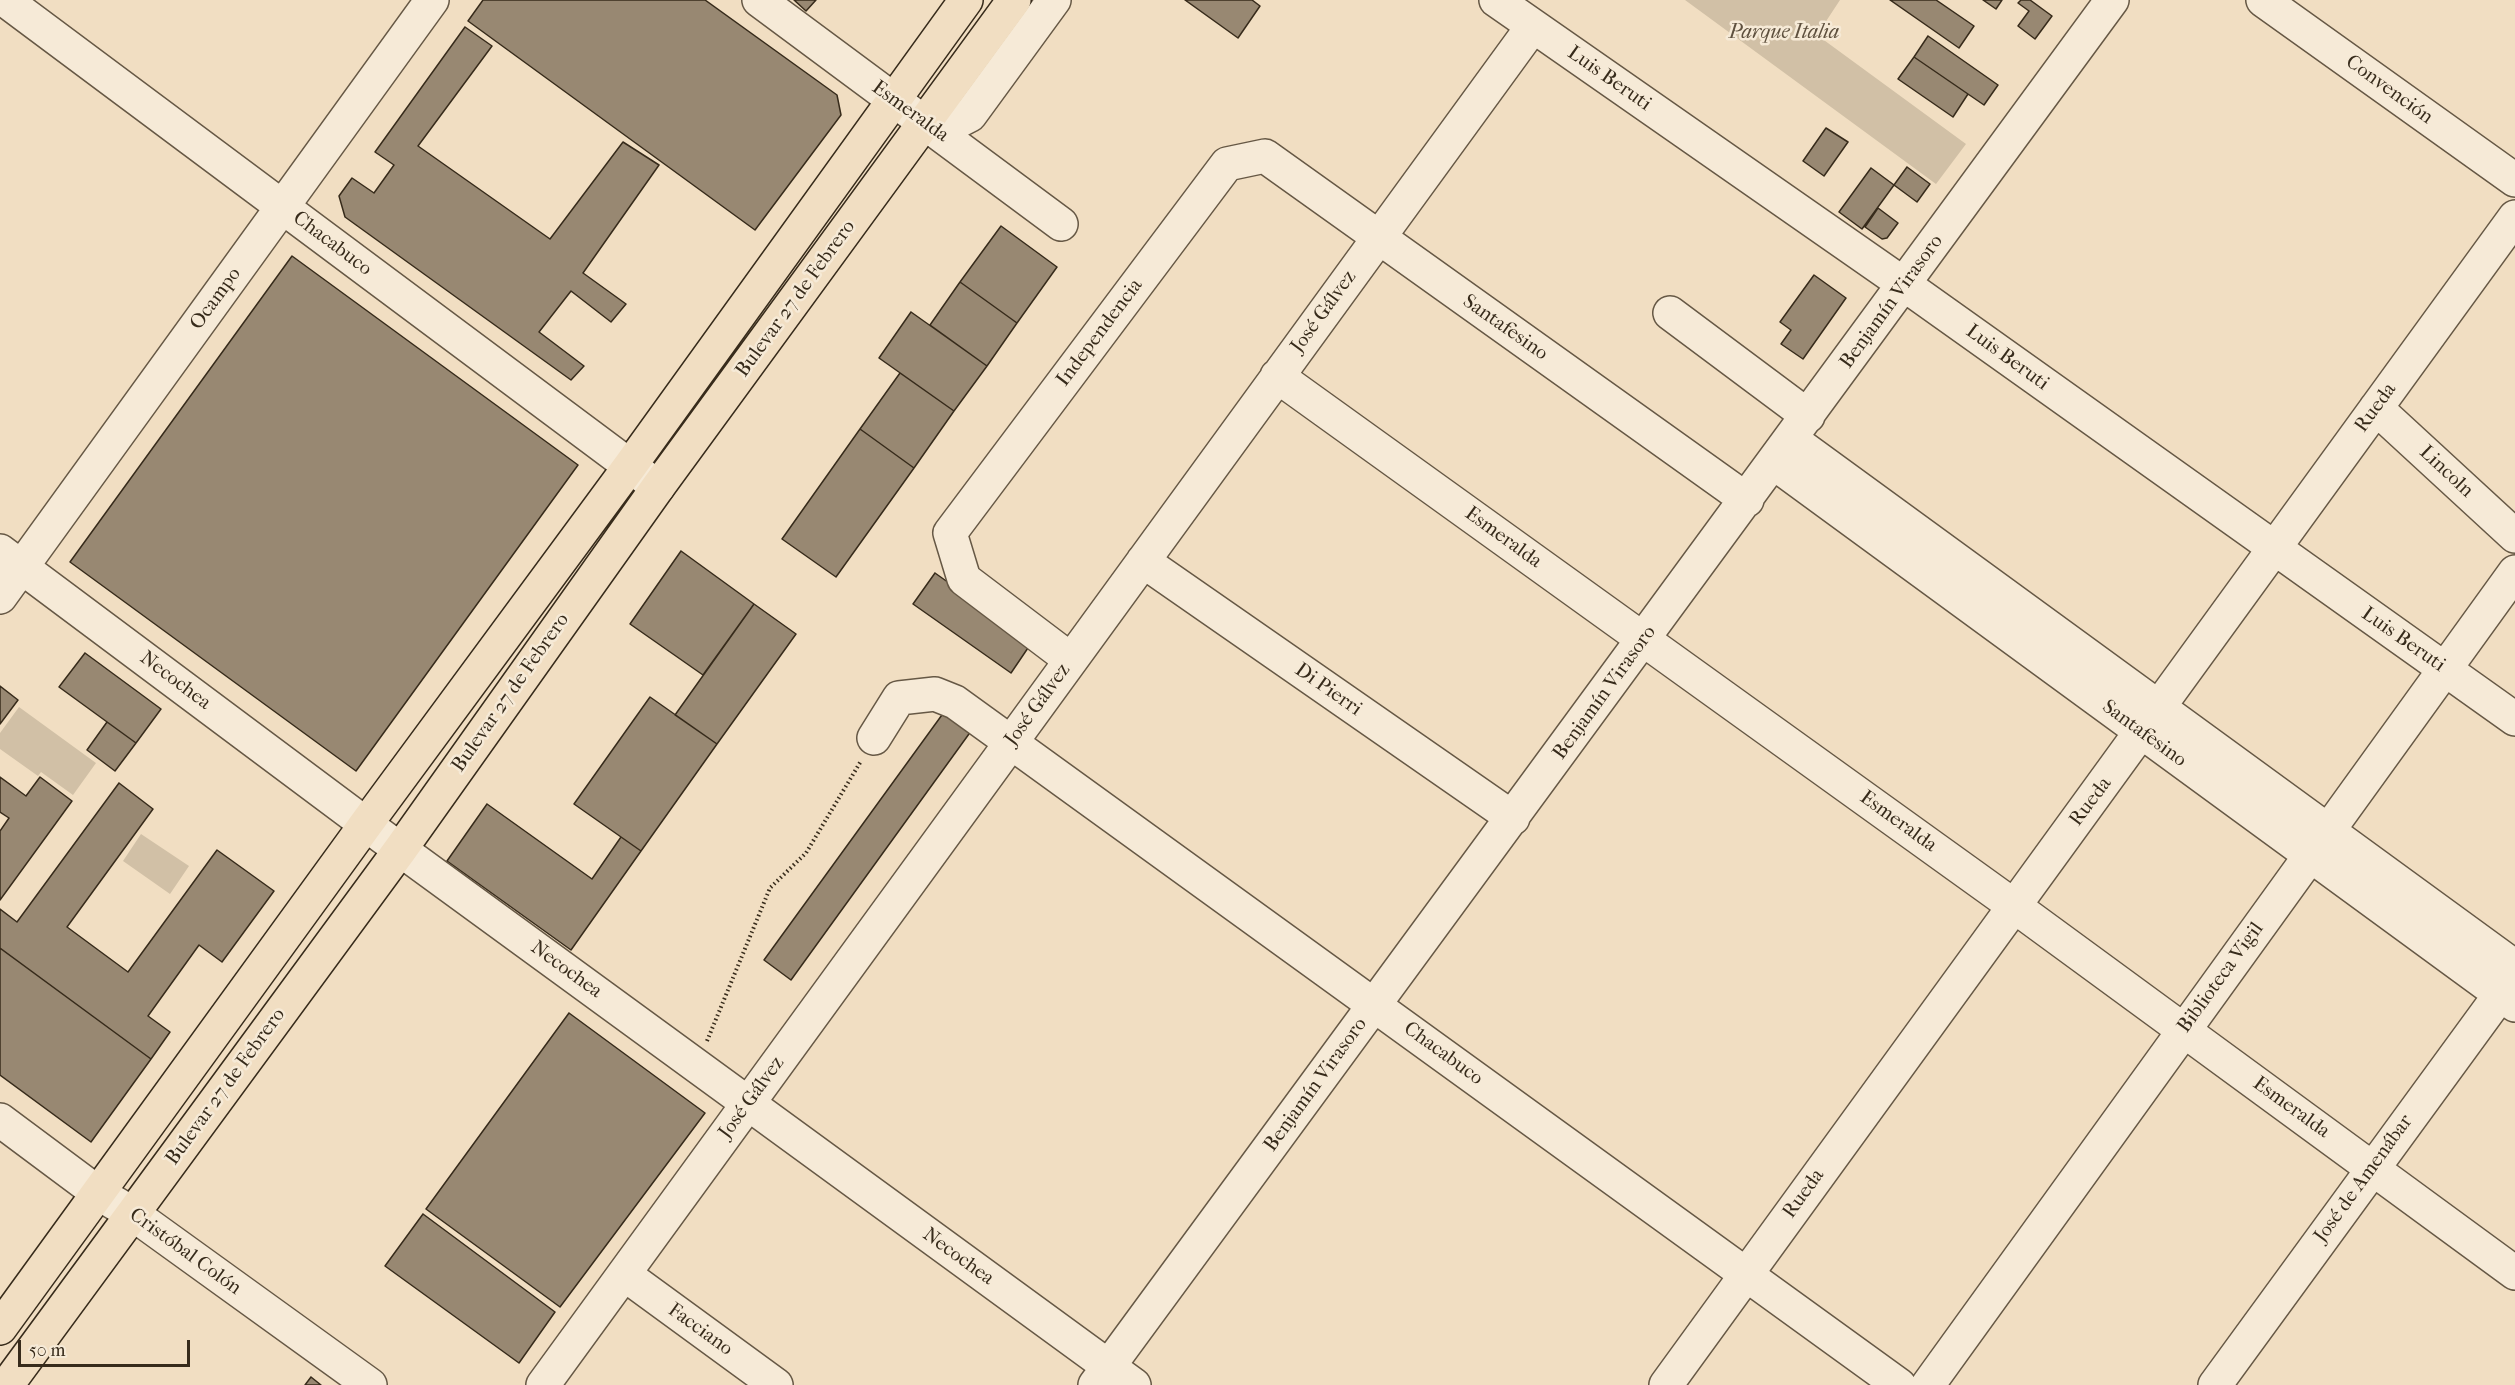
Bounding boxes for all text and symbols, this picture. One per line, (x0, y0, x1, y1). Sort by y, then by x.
park label: Parque Italia (1729, 21, 1839, 45)
street label: Luis Beruti (1563, 41, 1655, 117)
street label: Convención (2341, 50, 2437, 130)
street label: Esmeralda (867, 76, 953, 148)
street label: Chacabuco (288, 207, 376, 281)
street label: Bulevar 27 de Febrero (731, 216, 861, 382)
street label: Benjamín Virasoro (1835, 230, 1949, 374)
street label: Ocampo (185, 263, 247, 335)
street label: José Gálvez (1286, 266, 1362, 358)
street label: Independencia (1052, 274, 1148, 392)
street label: Santafesino (1458, 290, 1552, 366)
street label: Luis Beruti (1961, 320, 2053, 396)
street label: Rueda (2350, 379, 2402, 437)
street label: Lincoln (2414, 441, 2478, 503)
street label: Esmeralda (1460, 502, 1546, 574)
street label: Luis Beruti (2357, 602, 2449, 678)
street label: Bulevar 27 de Febrero (447, 609, 575, 777)
street label: Benjamín Virasoro (1548, 621, 1662, 765)
street label: Necochea (135, 647, 215, 715)
street label: Di Pierri (1290, 658, 1366, 722)
street label: José Gálvez (1000, 659, 1076, 751)
street label: Santafesino (2097, 695, 2191, 773)
street label: Rueda (2065, 773, 2117, 831)
street label: Esmeralda (1855, 786, 1941, 858)
street label: Biblioteca Vigil (2173, 918, 2269, 1038)
street label: Necochea (526, 936, 606, 1004)
street label: Bulevar 27 de Febrero (161, 1004, 291, 1170)
street label: Benjamín Virasoro (1259, 1013, 1373, 1157)
street label: Chacabuco (1399, 1017, 1487, 1091)
street label: José Gálvez (714, 1052, 790, 1144)
street label: Esmeralda (2248, 1072, 2334, 1144)
street label: José de Amenábar (2310, 1110, 2418, 1248)
street label: Rueda (1778, 1165, 1830, 1223)
street label: Cristóbal Colón (124, 1203, 246, 1301)
street label: Necochea (918, 1223, 998, 1291)
street label: Facciano (663, 1298, 737, 1362)
scale bar (21, 1328, 194, 1366)
text: 50 m (29, 1340, 65, 1361)

